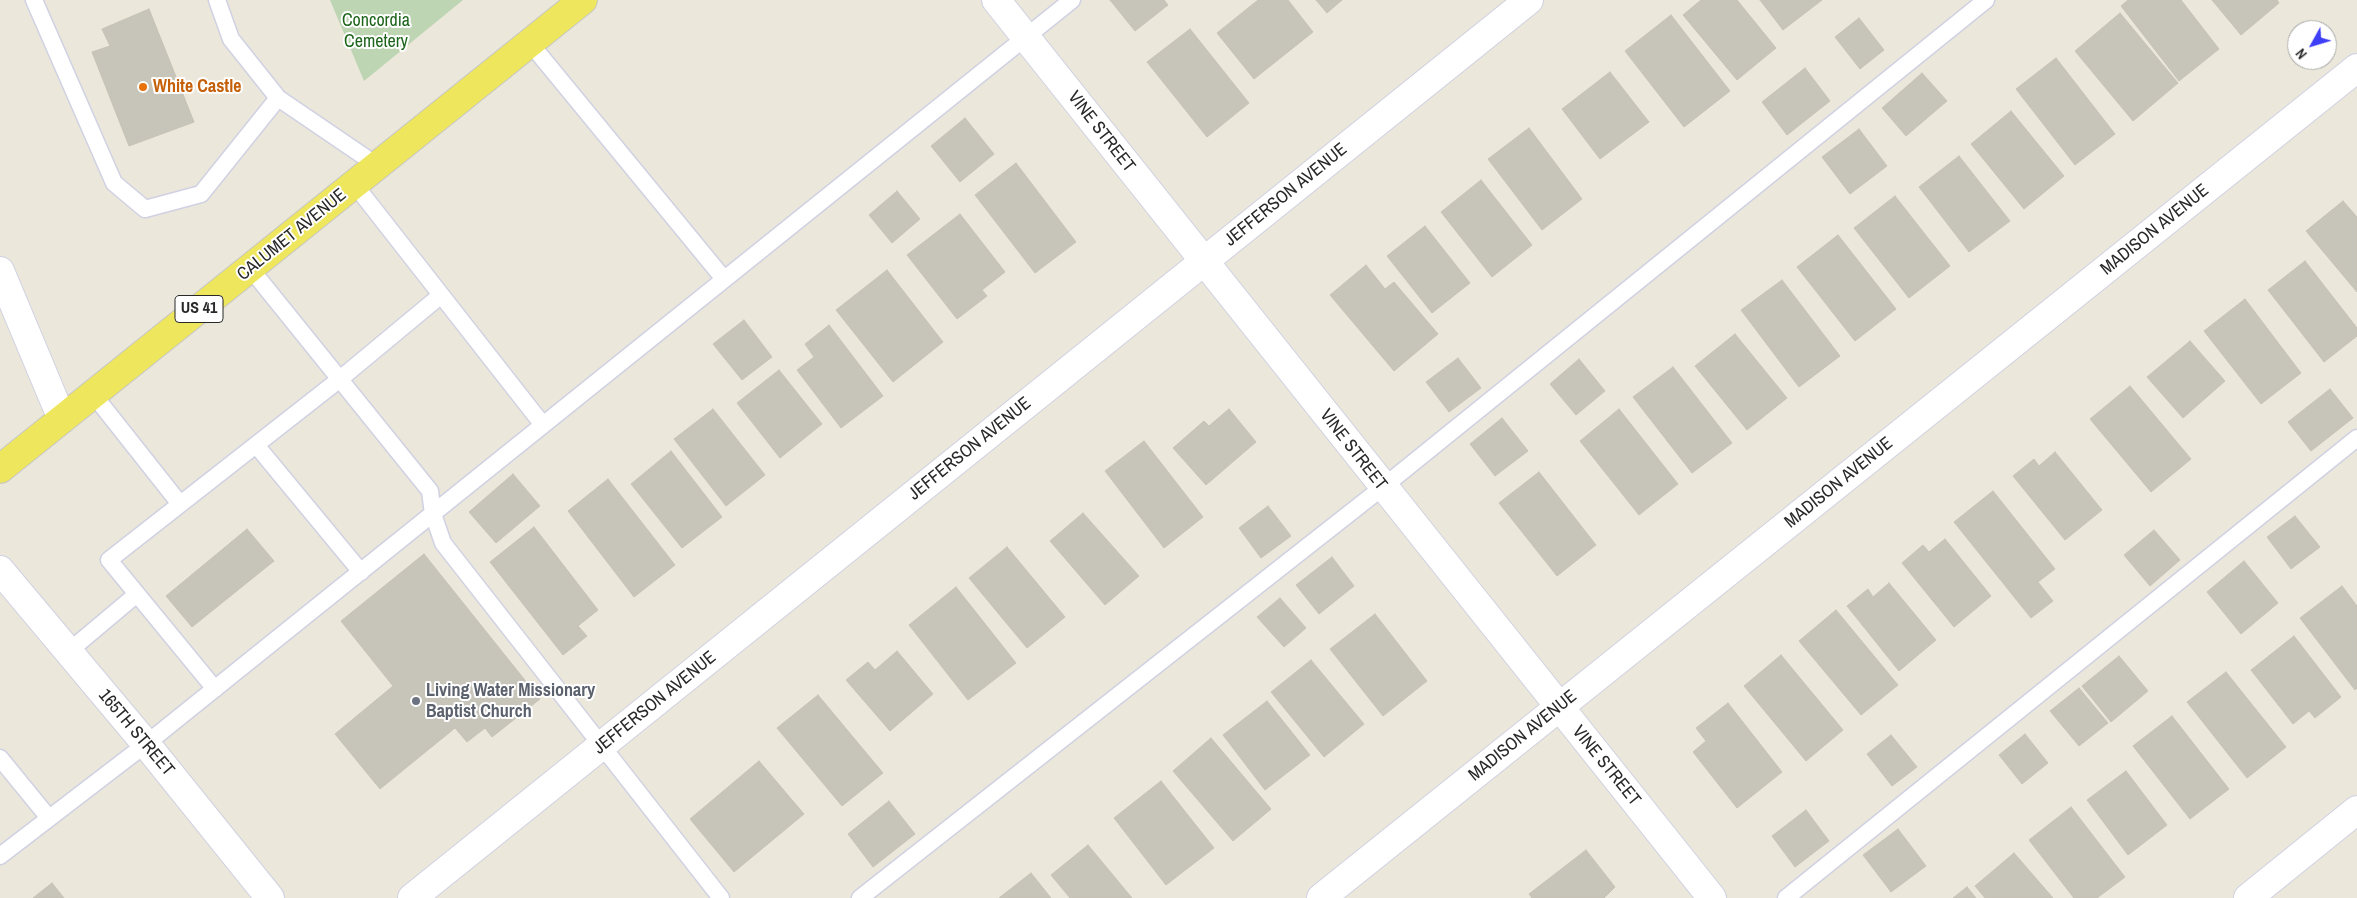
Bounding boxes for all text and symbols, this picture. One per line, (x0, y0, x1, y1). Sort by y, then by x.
park label: Concordia Cemetery (342, 10, 410, 52)
north arrow (2287, 20, 2337, 70)
text: N (2292, 45, 2311, 63)
place label: White Castle (153, 76, 242, 98)
marker: White Castle (137, 81, 149, 93)
street label: VINE STREET (1063, 87, 1139, 177)
street label: JEFFERSON AVENUE (1220, 139, 1352, 251)
street label: MADISON AVENUE (2097, 180, 2213, 280)
street label: CALUMET AVENUE (233, 184, 351, 286)
road number: US 41 (175, 296, 223, 322)
street label: JEFFERSON AVENUE (904, 393, 1036, 505)
street label: VINE STREET (1315, 405, 1391, 495)
street label: MADISON AVENUE (1781, 433, 1897, 533)
street label: JEFFERSON AVENUE (589, 647, 721, 759)
place label: Living Water Missionary Baptist Church (426, 680, 595, 722)
street label: 165TH STREET (93, 685, 179, 781)
street label: MADISON AVENUE (1465, 686, 1581, 786)
marker: Living Water Missionary Baptist Church (410, 695, 422, 707)
street label: VINE STREET (1567, 722, 1645, 810)

